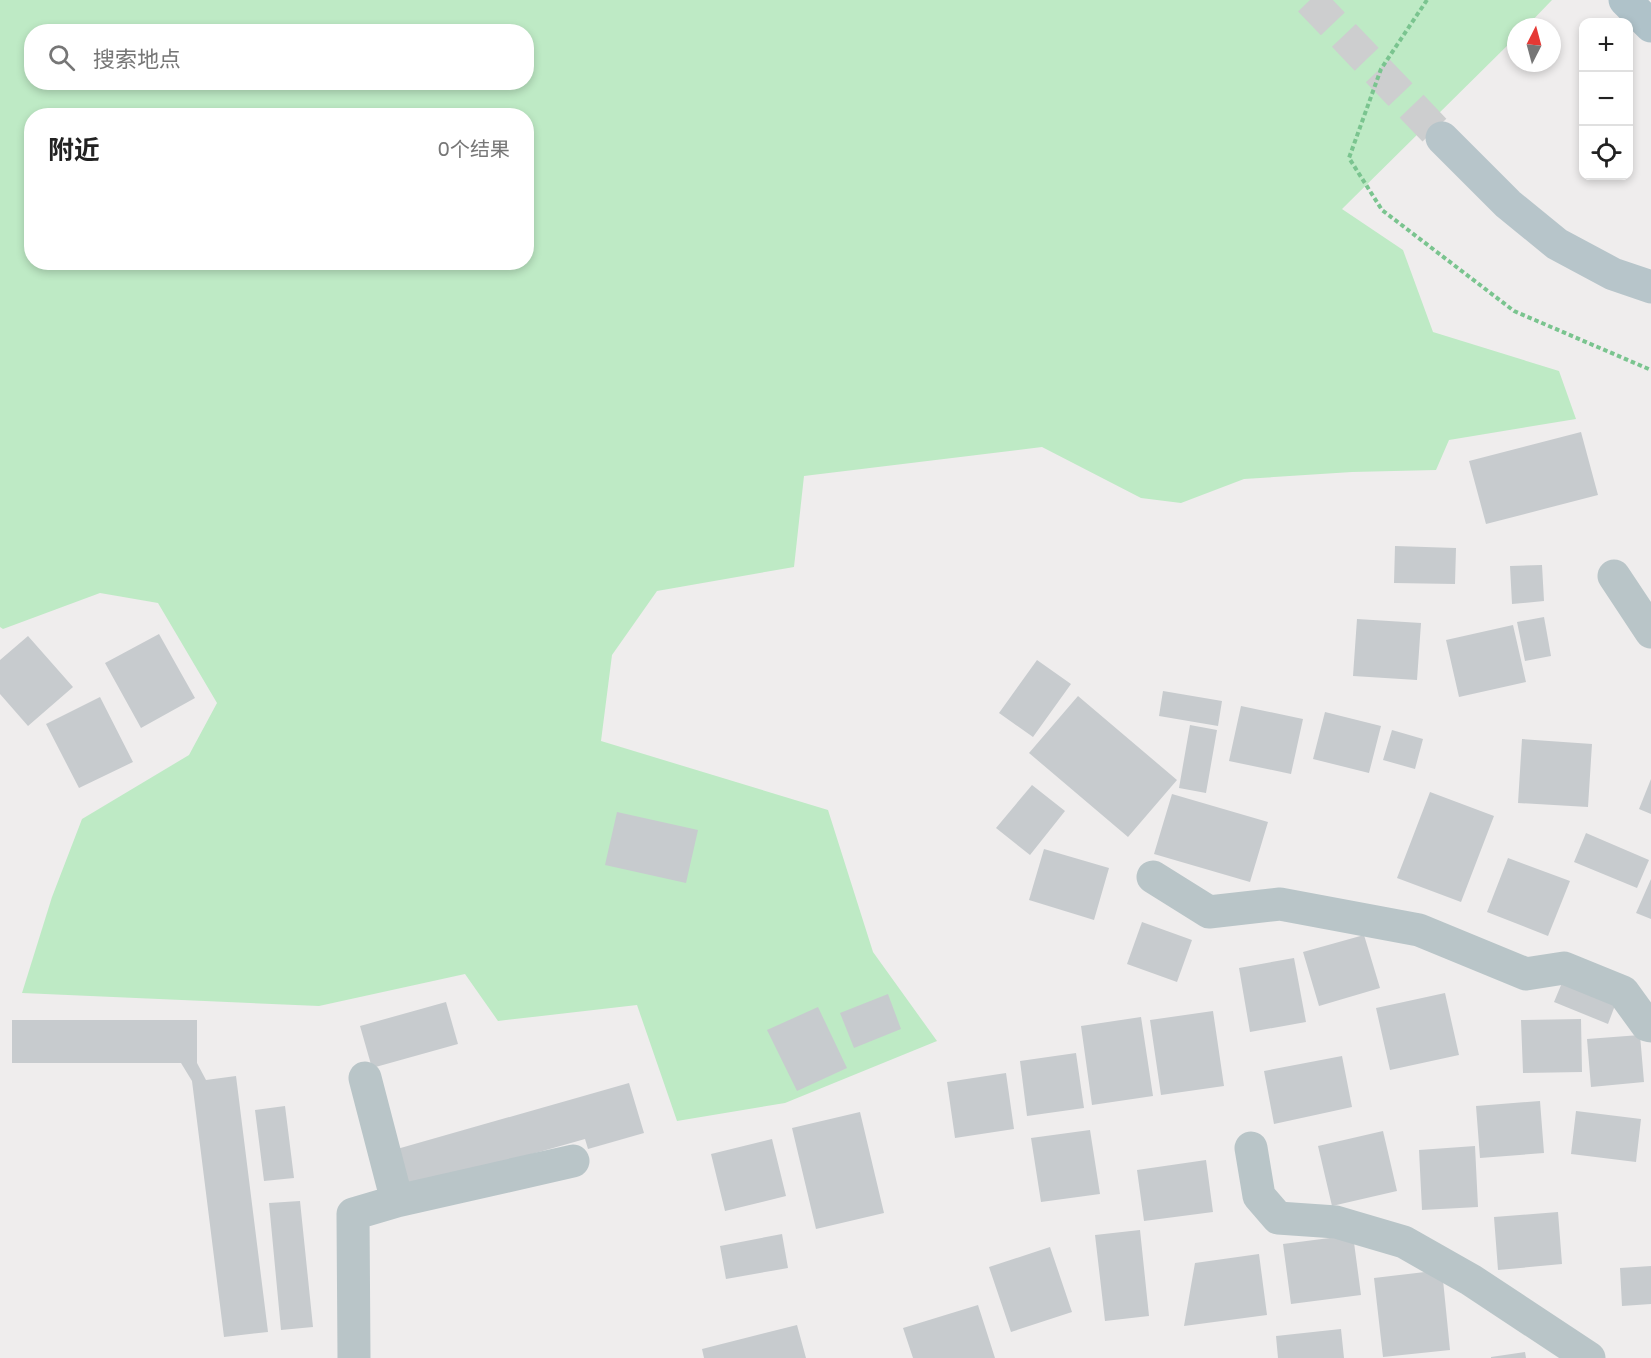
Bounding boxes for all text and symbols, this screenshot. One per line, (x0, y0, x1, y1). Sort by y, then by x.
north arrow (1507, 18, 1561, 72)
map controls (1579, 18, 1633, 180)
button: + (1579, 18, 1633, 72)
search box (24, 24, 534, 90)
icon: search (45, 41, 78, 74)
text: 搜索地点 (93, 45, 181, 72)
button: − (1579, 72, 1633, 126)
button: locate (1579, 126, 1633, 180)
text: 附近 (48, 134, 100, 165)
text: 0个结果 (438, 136, 510, 160)

